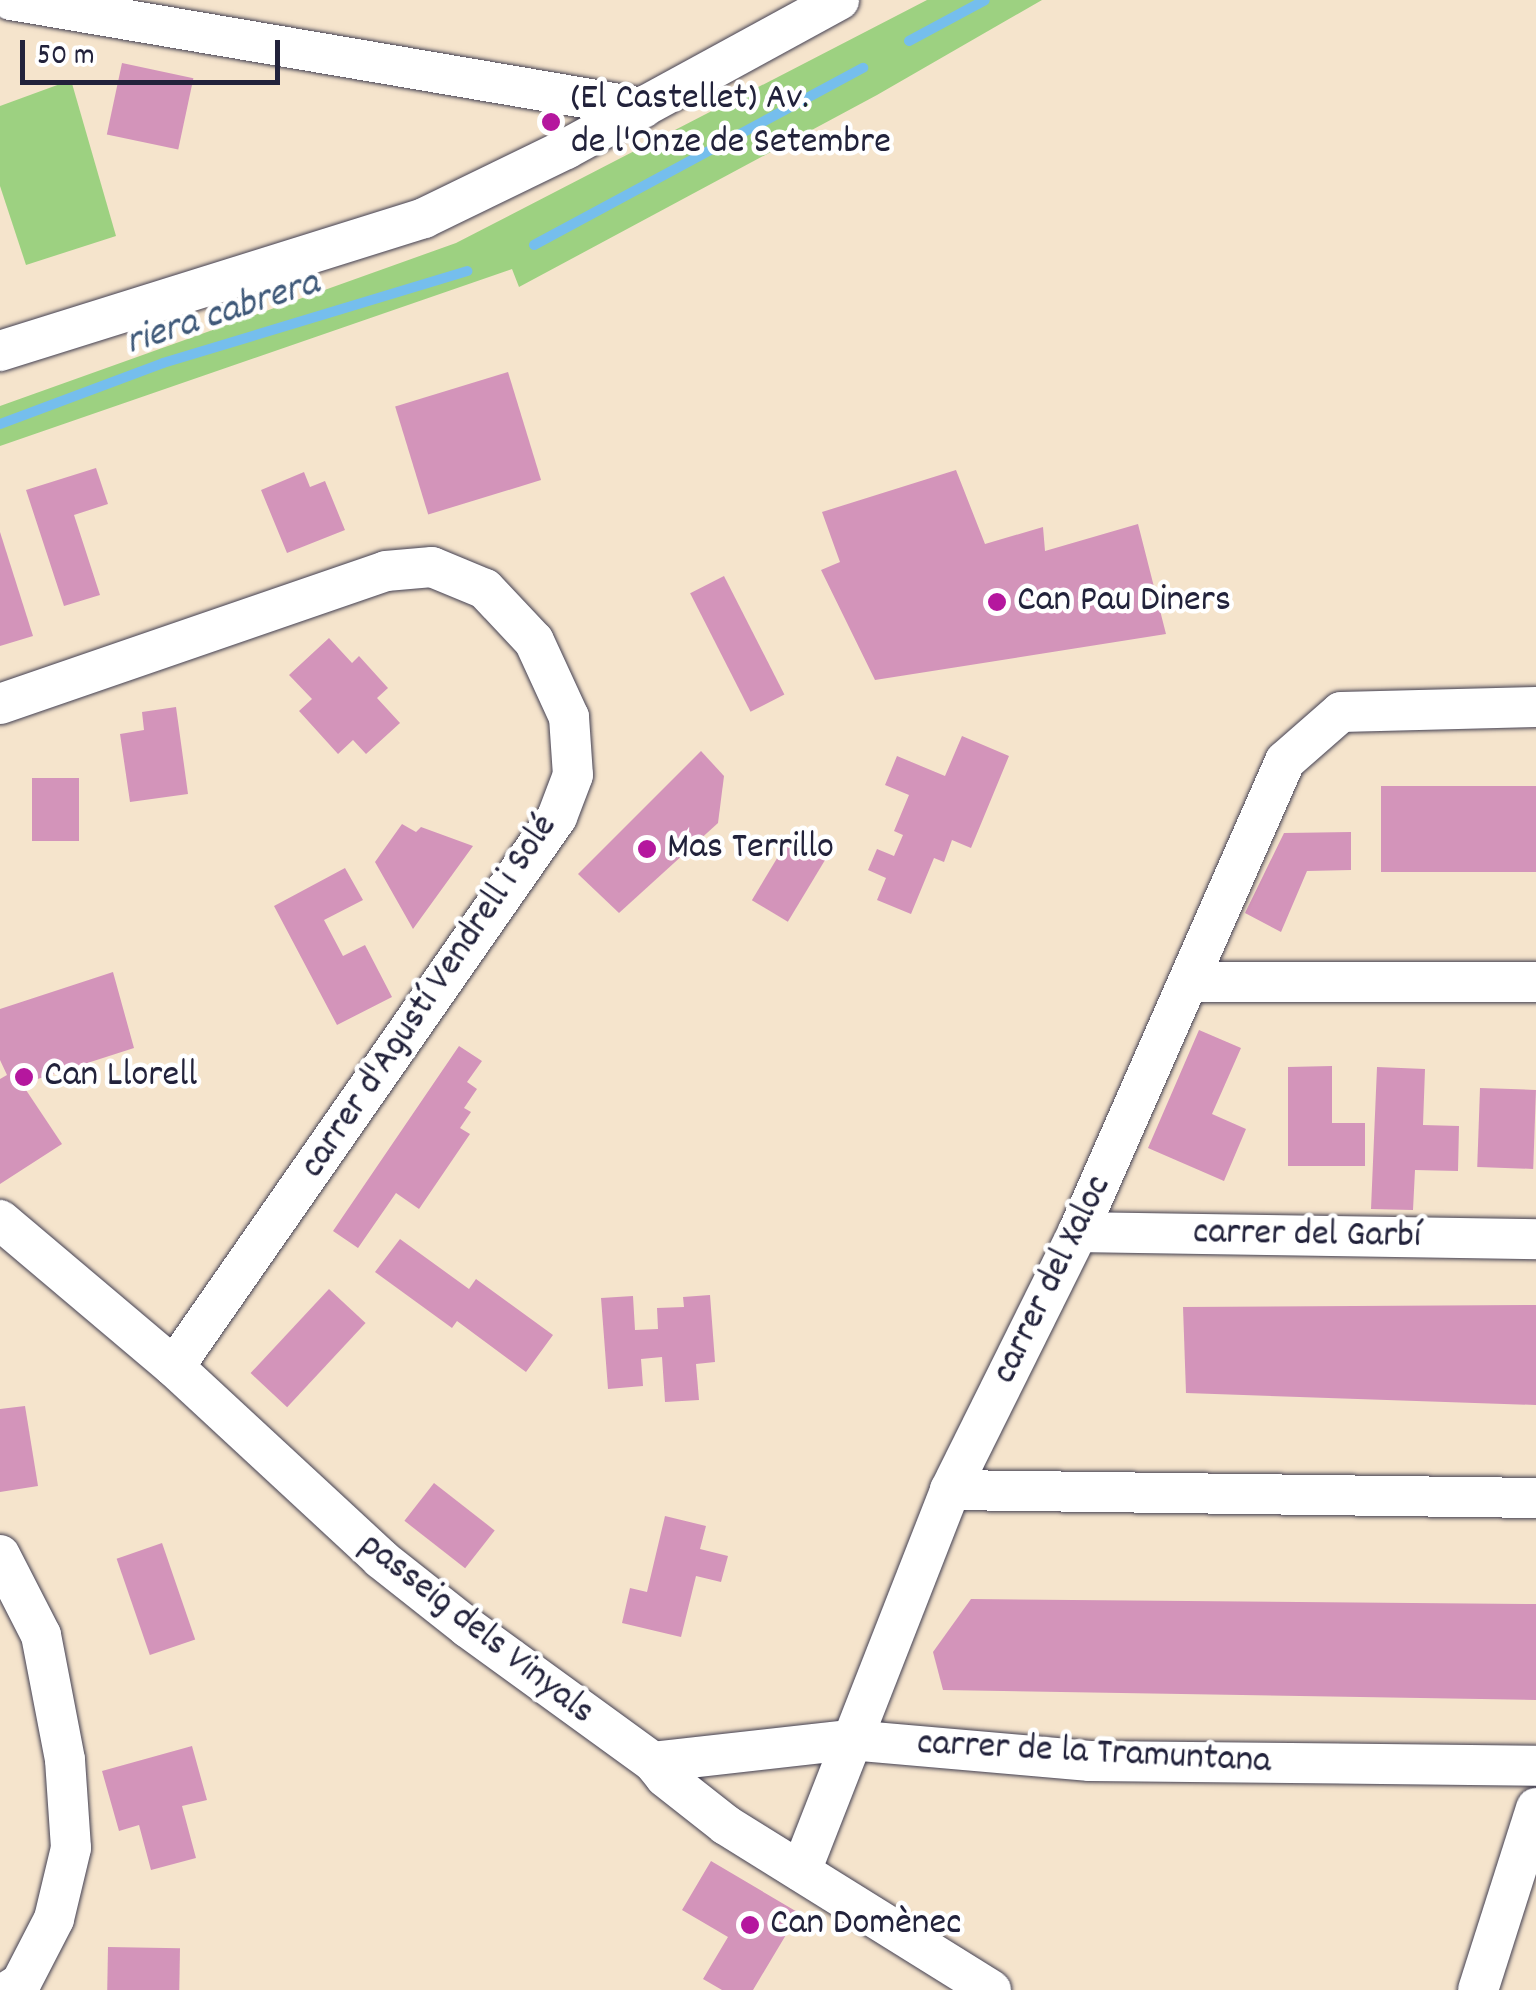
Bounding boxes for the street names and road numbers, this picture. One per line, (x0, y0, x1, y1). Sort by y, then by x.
street label: carrer d'Agustí Vendrell i Solé (291, 807, 569, 1187)
street label: carrer del Xaloc (983, 1169, 1123, 1391)
street label: carrer del Garbí (1193, 1211, 1421, 1261)
street label: passeig dels Vinyals (349, 1524, 603, 1736)
street label: carrer de la Tramuntana (916, 1722, 1272, 1786)

